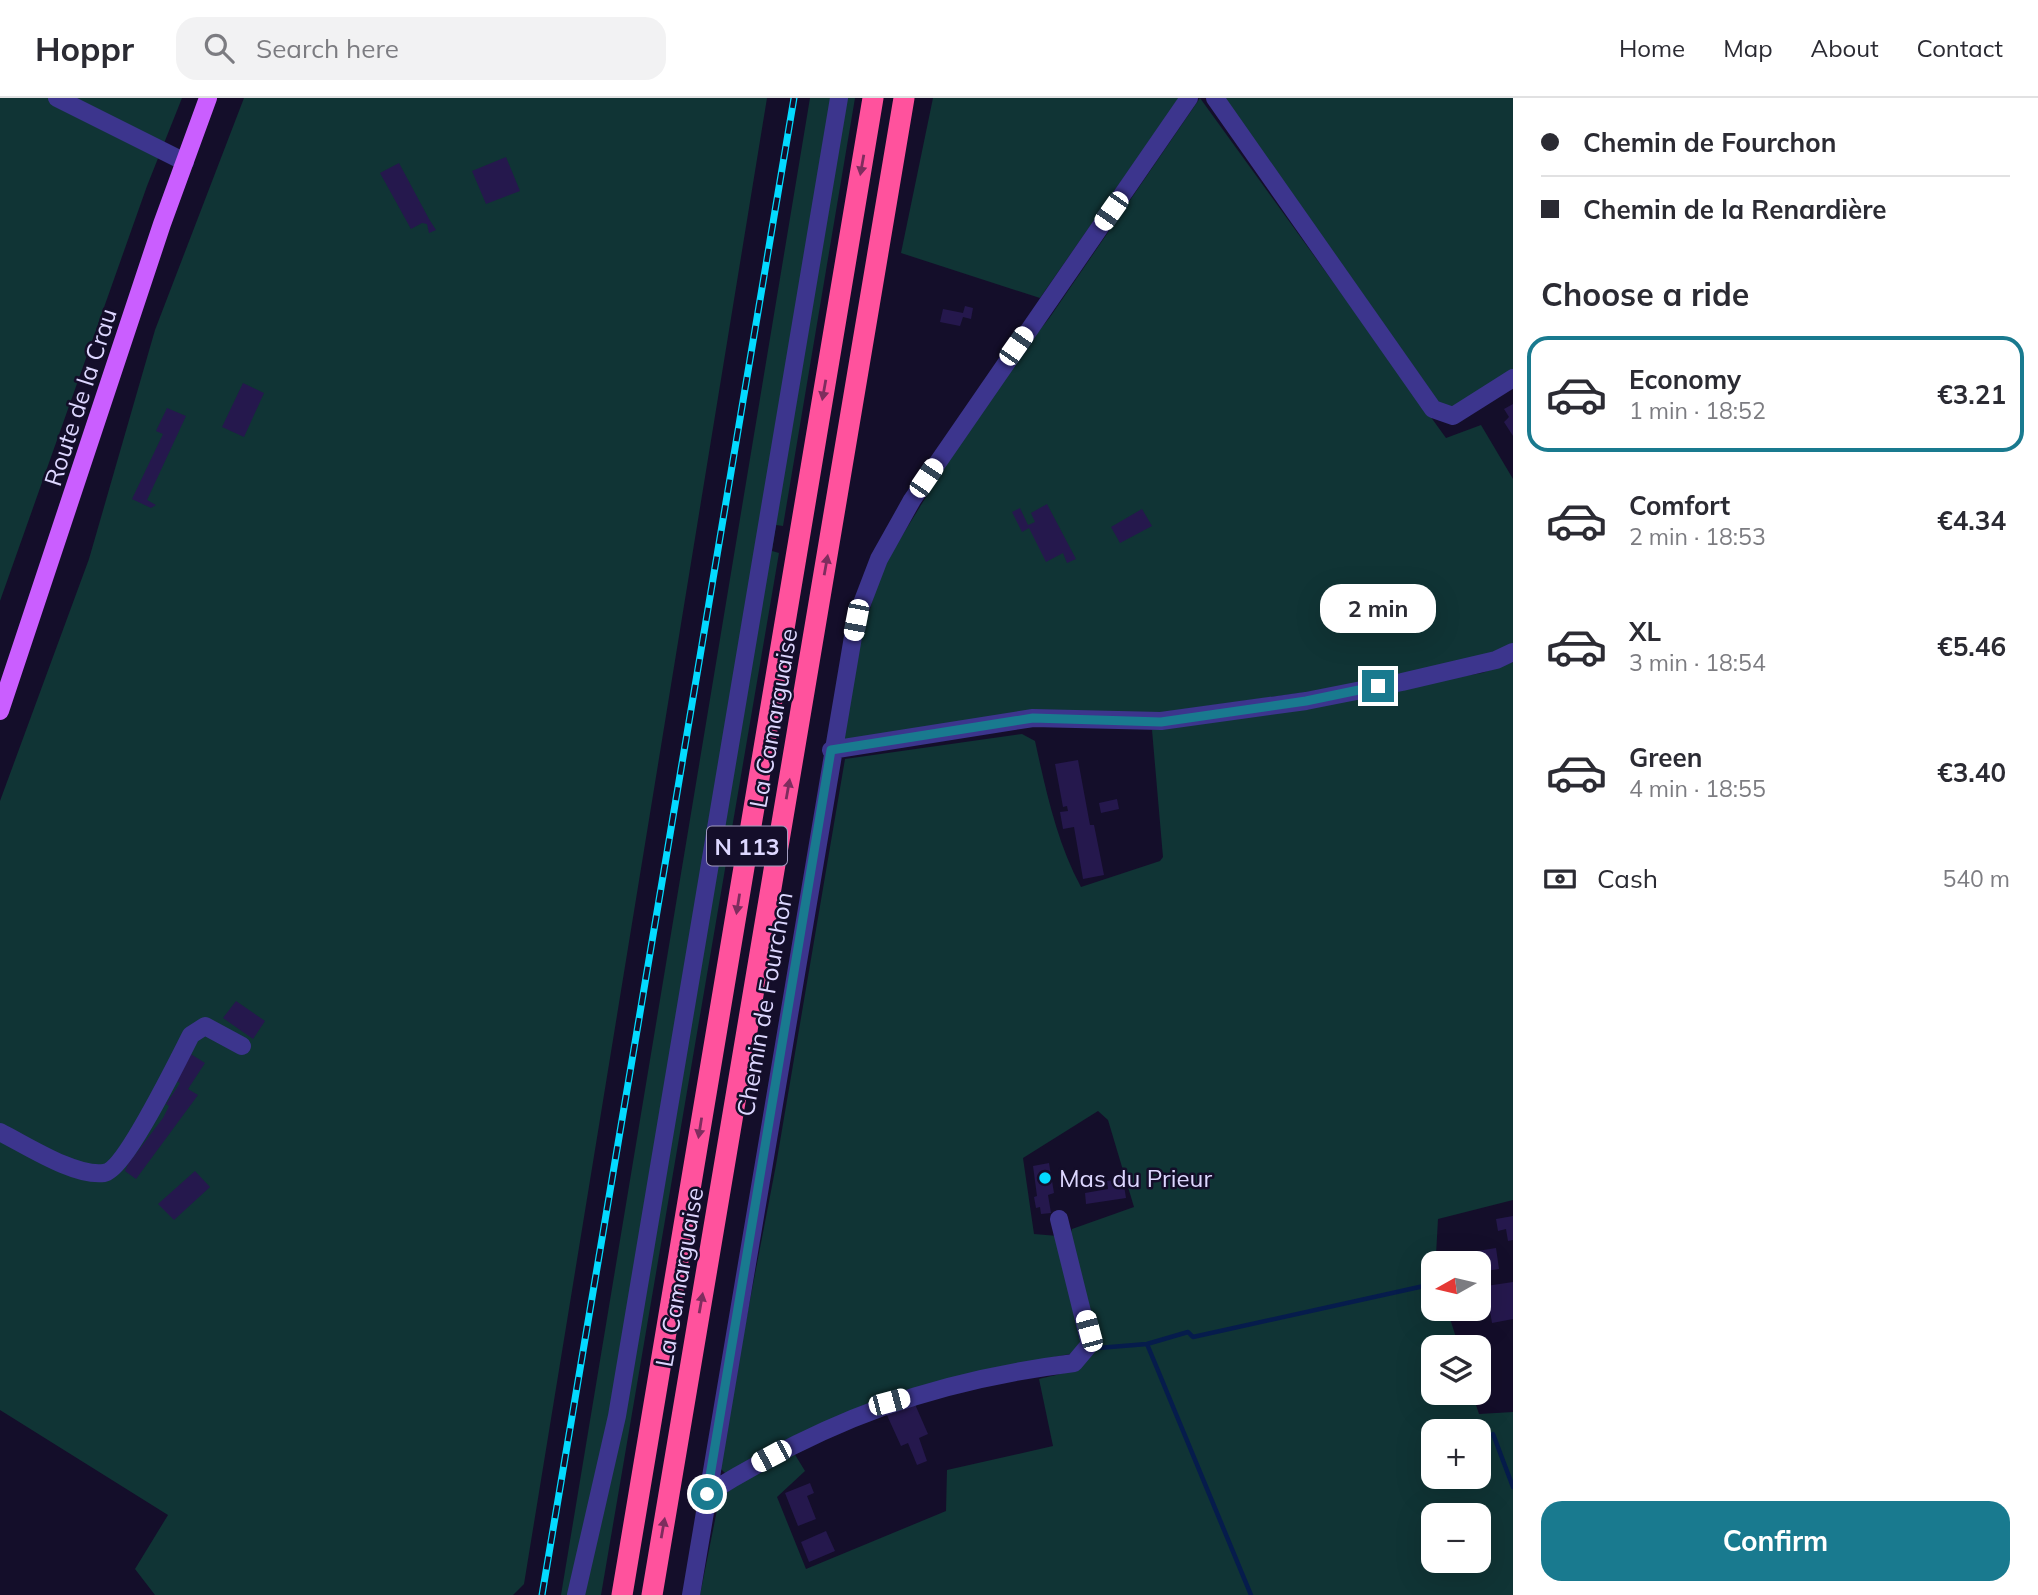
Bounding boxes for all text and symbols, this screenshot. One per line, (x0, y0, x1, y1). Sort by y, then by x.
search box (176, 17, 666, 80)
text: Hoppr (35, 28, 134, 69)
icon: search (200, 29, 238, 67)
text: Search here (256, 32, 399, 65)
text: Home (1619, 33, 1685, 63)
text: Map (1723, 33, 1773, 63)
text: About (1811, 33, 1879, 63)
text: Contact (1917, 33, 2003, 63)
text: Chemin de Fourchon (1583, 126, 1836, 159)
one-way arrow (856, 154, 867, 176)
car (1091, 188, 1132, 234)
text: Chemin de la Renardière (1583, 193, 1887, 226)
text: Choose a ride (1541, 274, 1749, 314)
street label: Route de la Crau (37, 304, 123, 490)
car (996, 323, 1037, 369)
icon: car (1545, 363, 1608, 426)
text: Economy (1629, 363, 1741, 396)
text: €3.21 (1937, 378, 2006, 411)
one-way arrow (818, 379, 829, 401)
text: 1 min · 18:52 (1629, 396, 1766, 425)
car (906, 455, 947, 501)
icon: car (1545, 489, 1608, 552)
text: Comfort (1629, 489, 1730, 522)
text: €4.34 (1937, 504, 2006, 537)
text: 2 min · 18:53 (1629, 522, 1766, 551)
one-way arrow (821, 554, 832, 576)
callout: 2 min (1320, 584, 1436, 634)
text: 2 min (1348, 594, 1408, 623)
car (842, 597, 871, 643)
icon: car (1545, 615, 1608, 678)
text: XL (1629, 615, 1661, 648)
street label: La Camarguaise (742, 626, 804, 810)
text: €5.46 (1937, 630, 2006, 663)
text: 3 min · 18:54 (1629, 648, 1766, 677)
route end (1362, 670, 1394, 702)
icon: car (1545, 741, 1608, 804)
text: Green (1629, 741, 1702, 774)
text: €3.40 (1937, 756, 2006, 789)
text: 4 min · 18:55 (1629, 774, 1766, 803)
one-way arrow (783, 778, 794, 800)
road number: N 113 (707, 826, 787, 866)
icon: cash (1541, 860, 1579, 898)
text: Cash (1597, 862, 1658, 895)
text: 540 m (1942, 864, 2010, 893)
street label: Chemin de Fourchon (729, 890, 799, 1118)
one-way arrow (732, 893, 743, 915)
one-way arrow (694, 1117, 705, 1139)
place label: Mas du Prieur (1059, 1163, 1212, 1193)
marker: Mas du Prieur (1037, 1170, 1053, 1186)
street label: La Camarguaise (648, 1185, 710, 1369)
north arrow (1421, 1251, 1491, 1321)
map controls (1421, 1251, 1491, 1573)
one-way arrow (696, 1292, 707, 1314)
car (1074, 1308, 1105, 1354)
button: layers (1421, 1335, 1491, 1405)
car (866, 1386, 913, 1418)
button: + (1421, 1419, 1491, 1489)
car (748, 1437, 795, 1475)
route start (691, 1478, 723, 1510)
button: Confirm (1541, 1501, 2010, 1581)
button: − (1421, 1503, 1491, 1573)
one-way arrow (658, 1517, 669, 1539)

